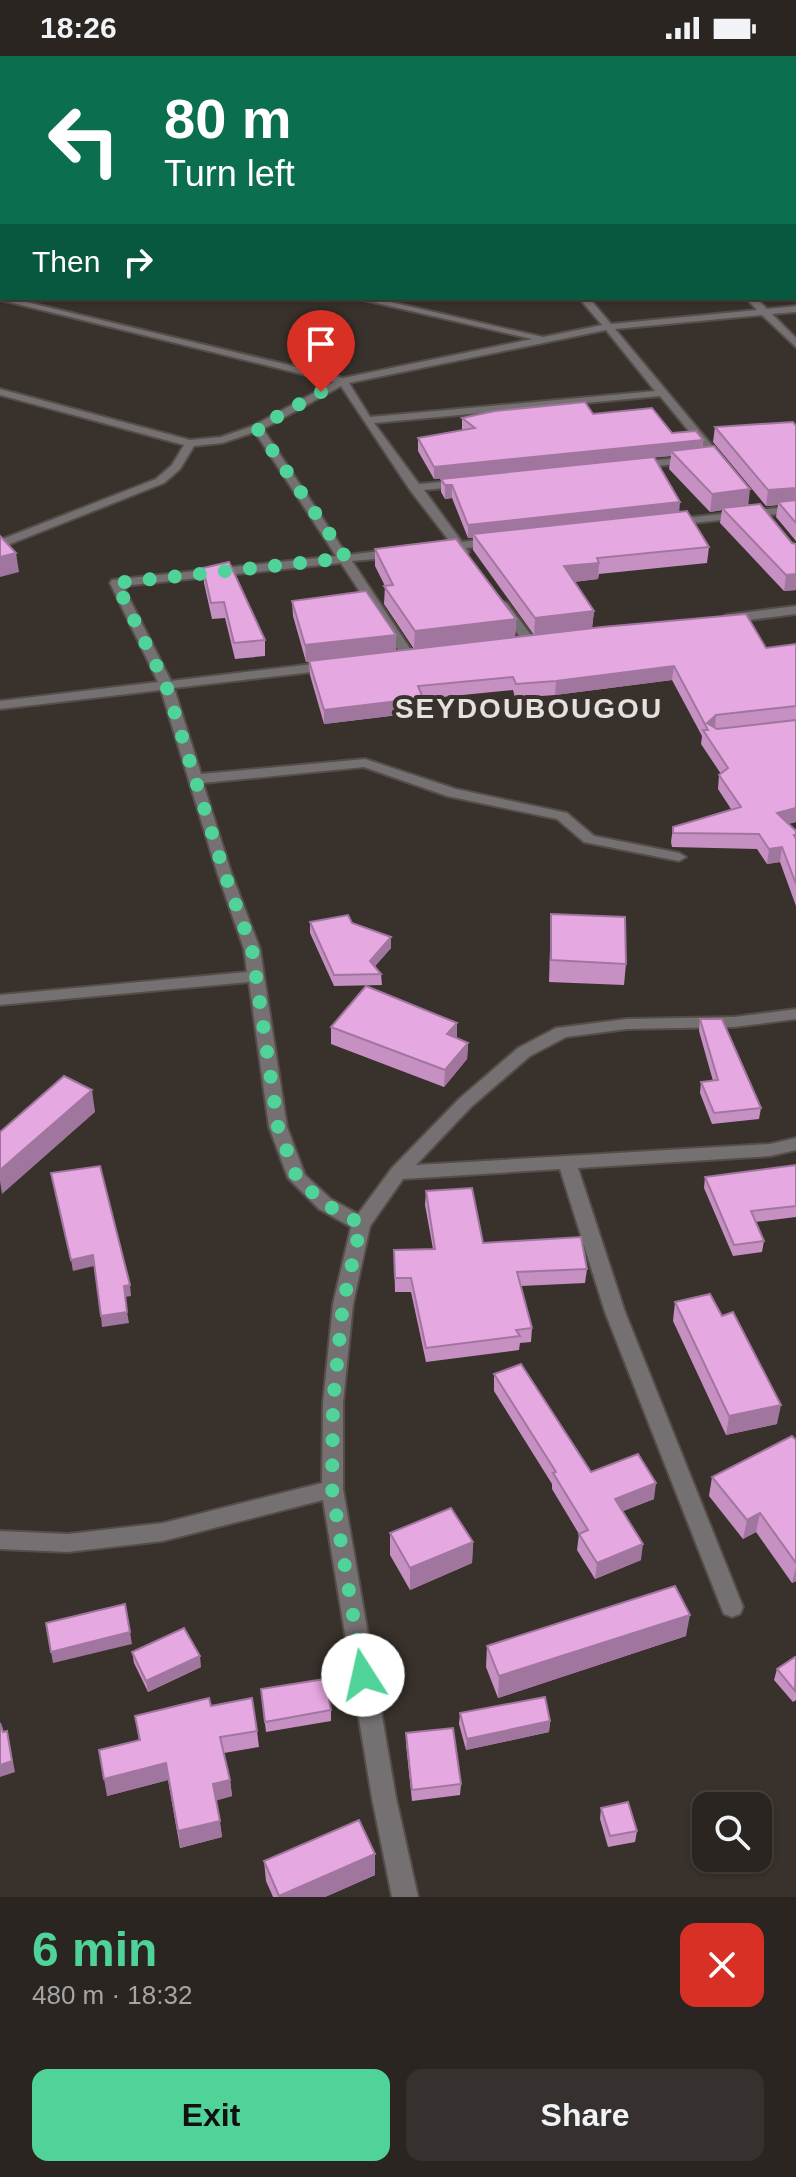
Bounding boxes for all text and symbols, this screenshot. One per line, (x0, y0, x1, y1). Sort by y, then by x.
text: 18:26 (40, 11, 117, 44)
text: 80 m (164, 87, 292, 150)
icon: left (32, 88, 136, 192)
text: Turn left (164, 153, 295, 194)
icon: right (116, 240, 160, 284)
text: Then (32, 245, 100, 278)
pin (287, 310, 355, 392)
icon: arrive (299, 322, 343, 366)
district label: SEYDOUBOUGOU (395, 693, 663, 724)
position arrow (321, 1633, 405, 1717)
map controls (692, 1792, 772, 1872)
button: search (692, 1792, 772, 1872)
text: 6 min (32, 1923, 157, 1976)
button: close (680, 1923, 764, 2007)
text: 480 m · 18:32 (32, 1980, 192, 2010)
button: Exit (32, 2069, 390, 2161)
button: Share (406, 2069, 764, 2161)

